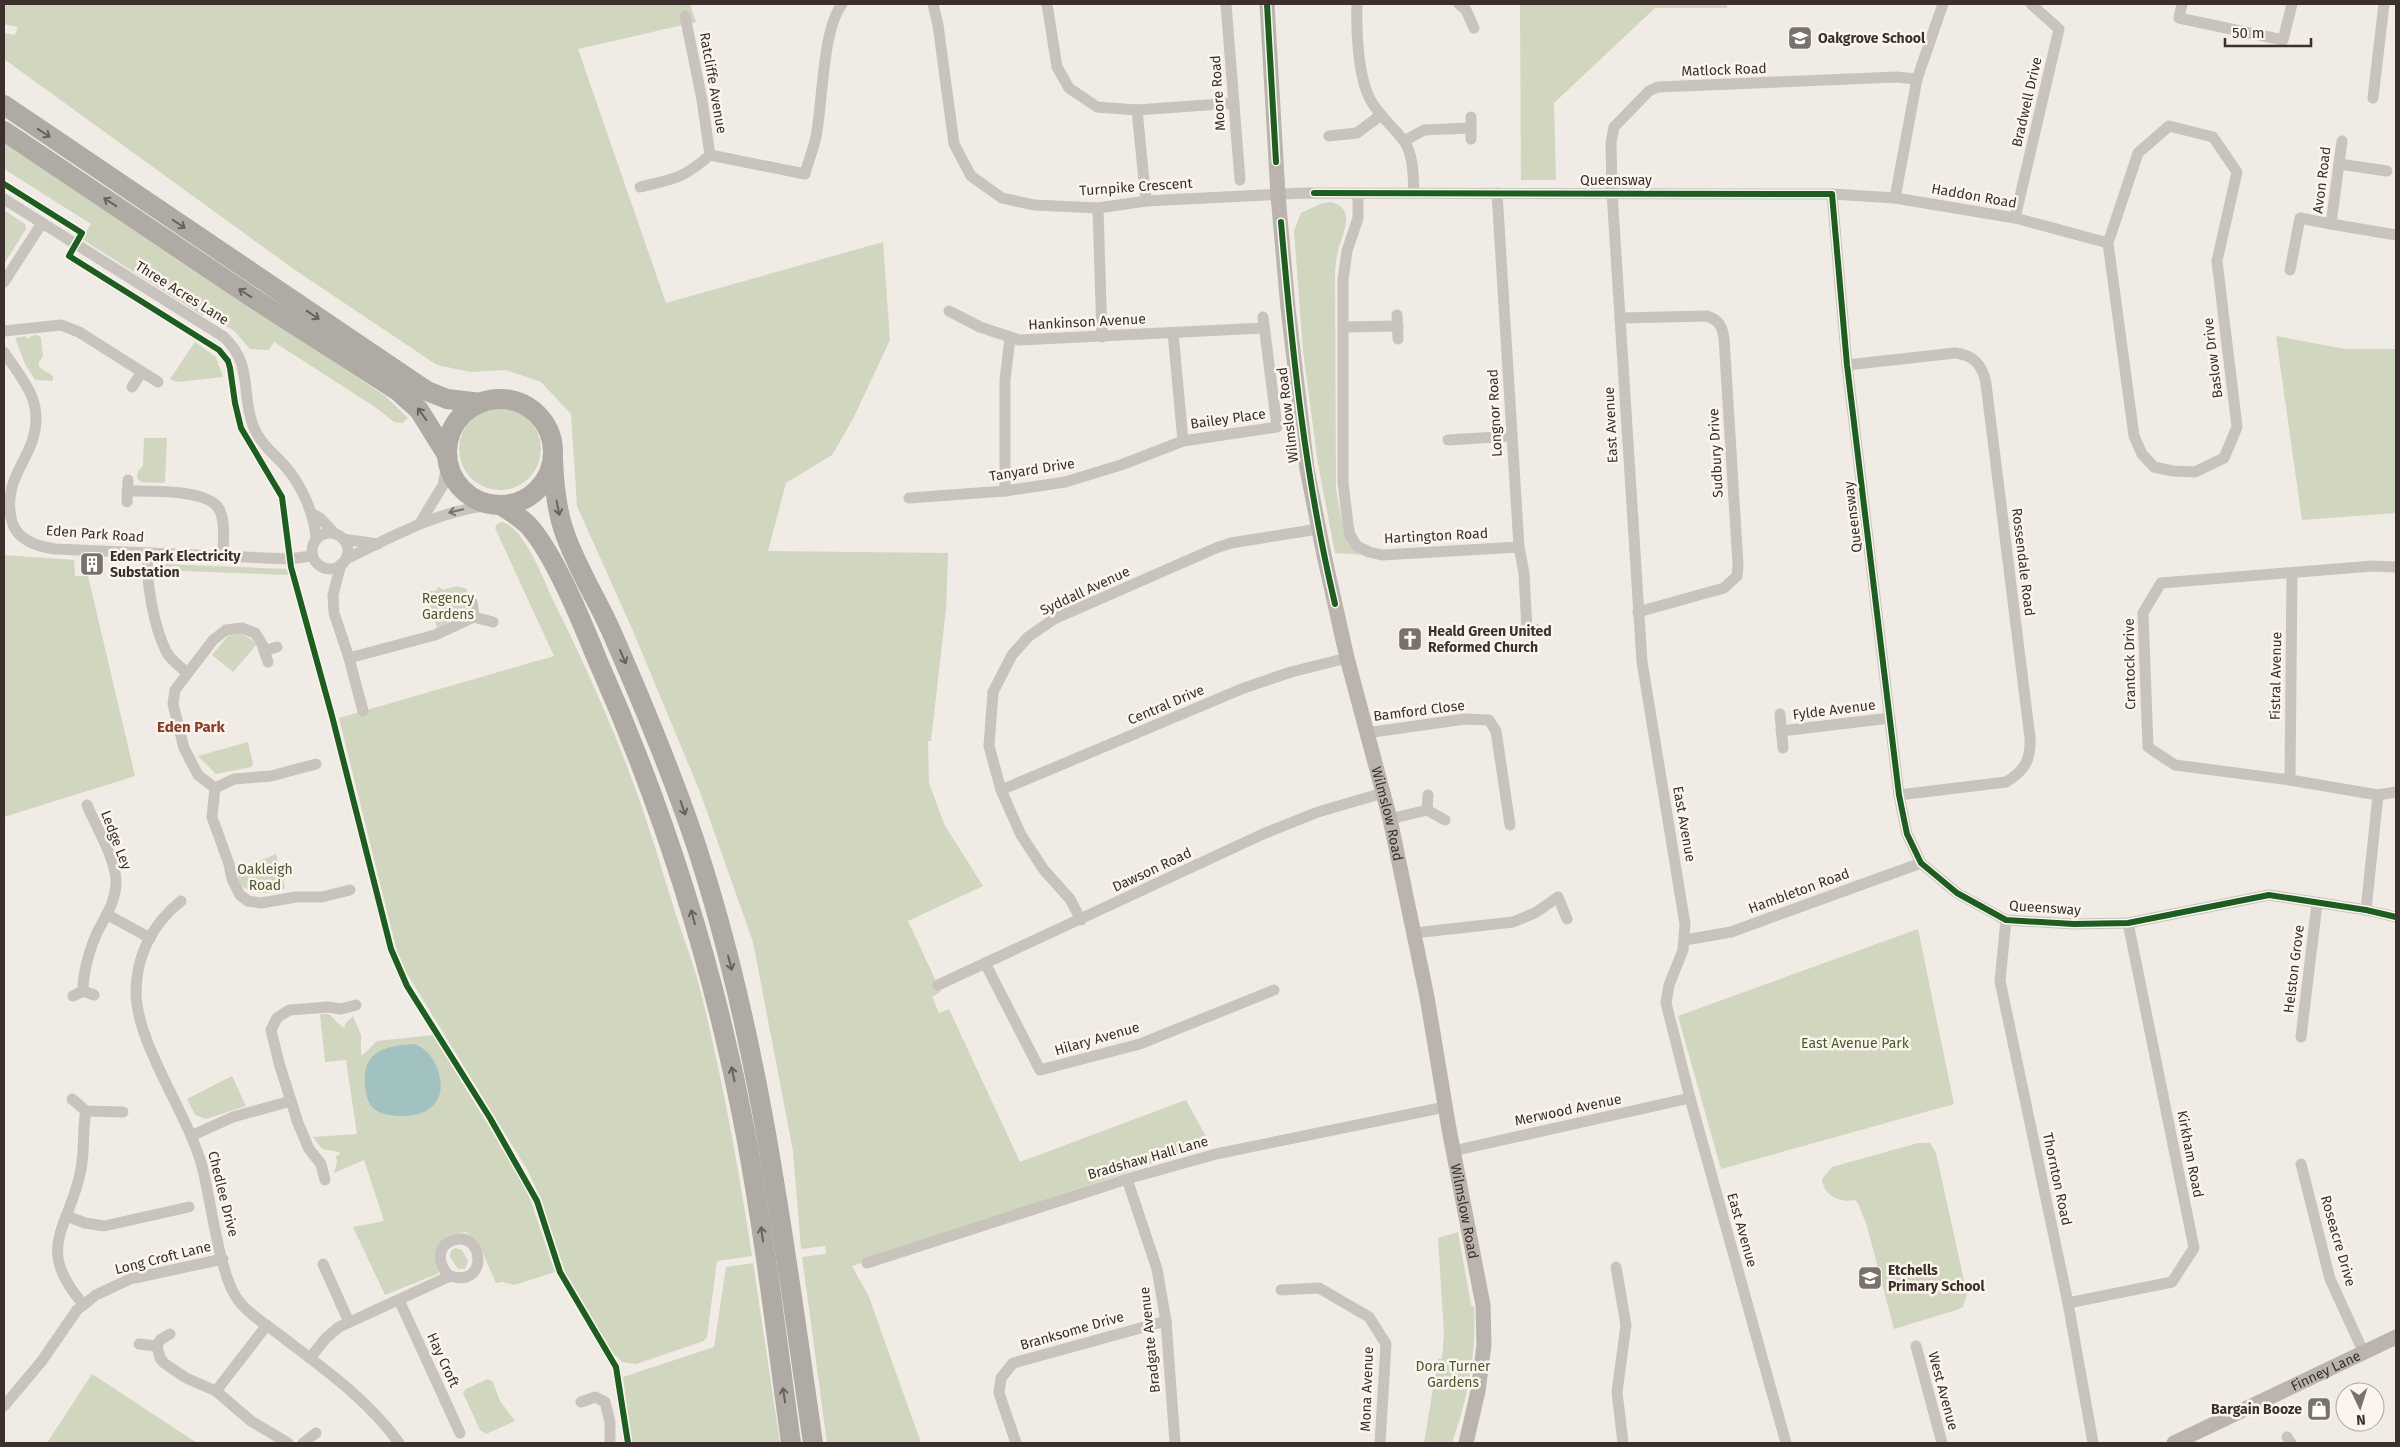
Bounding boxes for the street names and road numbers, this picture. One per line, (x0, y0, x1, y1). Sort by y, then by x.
street label: Ratcliffe Avenue (696, 31, 730, 135)
street label: Moore Road (1207, 55, 1229, 131)
street label: Bradwell Drive (2008, 55, 2046, 149)
street label: Matlock Road (1681, 60, 1767, 80)
street label: Avon Road (2309, 146, 2335, 214)
street label: Queensway (1580, 172, 1652, 189)
street label: Turnpike Crescent (1079, 175, 1194, 199)
street label: Haddon Road (1930, 180, 2018, 212)
street label: Three Acres Lane (132, 257, 232, 329)
street label: Hankinson Avenue (1028, 310, 1146, 334)
street label: Baslow Drive (2200, 317, 2226, 399)
street label: Wilmslow Road (1274, 366, 1302, 464)
street label: Longnor Road (1484, 369, 1506, 457)
street label: East Avenue (1601, 386, 1621, 464)
street label: Bailey Place (1189, 405, 1267, 433)
street label: Sudbury Drive (1705, 408, 1727, 498)
street label: Tanyard Drive (988, 455, 1076, 485)
street label: Queensway (1840, 480, 1866, 554)
street label: Rossendale Road (2008, 507, 2038, 617)
street label: Eden Park Road (45, 522, 145, 546)
street label: Hartington Road (1384, 525, 1488, 547)
street label: Syddall Avenue (1037, 563, 1133, 619)
street label: Crantock Drive (2121, 618, 2139, 710)
street label: Fistral Avenue (2267, 632, 2285, 720)
street label: Central Drive (1125, 681, 1207, 729)
street label: Fylde Avenue (1792, 696, 1876, 724)
street label: Bamford Close (1372, 697, 1466, 725)
street label: Wilmslow Road (1368, 765, 1407, 862)
street label: East Avenue (1669, 785, 1699, 863)
street label: Ledge Ley (97, 808, 135, 872)
street label: Dawson Road (1110, 844, 1194, 896)
street label: Hambleton Road (1746, 865, 1852, 917)
street label: Queensway (2009, 897, 2082, 919)
street label: Helston Grove (2280, 924, 2308, 1014)
street label: Hilary Avenue (1053, 1019, 1141, 1059)
street label: Merwood Avenue (1513, 1090, 1623, 1130)
street label: Kirkham Road (2173, 1109, 2207, 1199)
street label: Thornton Road (2039, 1131, 2075, 1227)
street label: Bradshaw Hall Lane (1086, 1133, 1210, 1183)
street label: Chedlee Drive (204, 1149, 242, 1239)
street label: Wilmslow Road (1447, 1162, 1482, 1260)
street label: East Avenue (1723, 1191, 1761, 1269)
street label: Roseacre Drive (2317, 1194, 2359, 1288)
street label: Long Croft Lane (113, 1238, 213, 1278)
street label: Bradgate Avenue (1136, 1286, 1164, 1394)
street label: Branksome Drive (1018, 1308, 1126, 1354)
street label: Hay Croft (423, 1330, 463, 1391)
street label: Mona Avenue (1357, 1346, 1377, 1432)
street label: Finney Lane (2288, 1347, 2363, 1395)
street label: West Avenue (1924, 1350, 1962, 1432)

